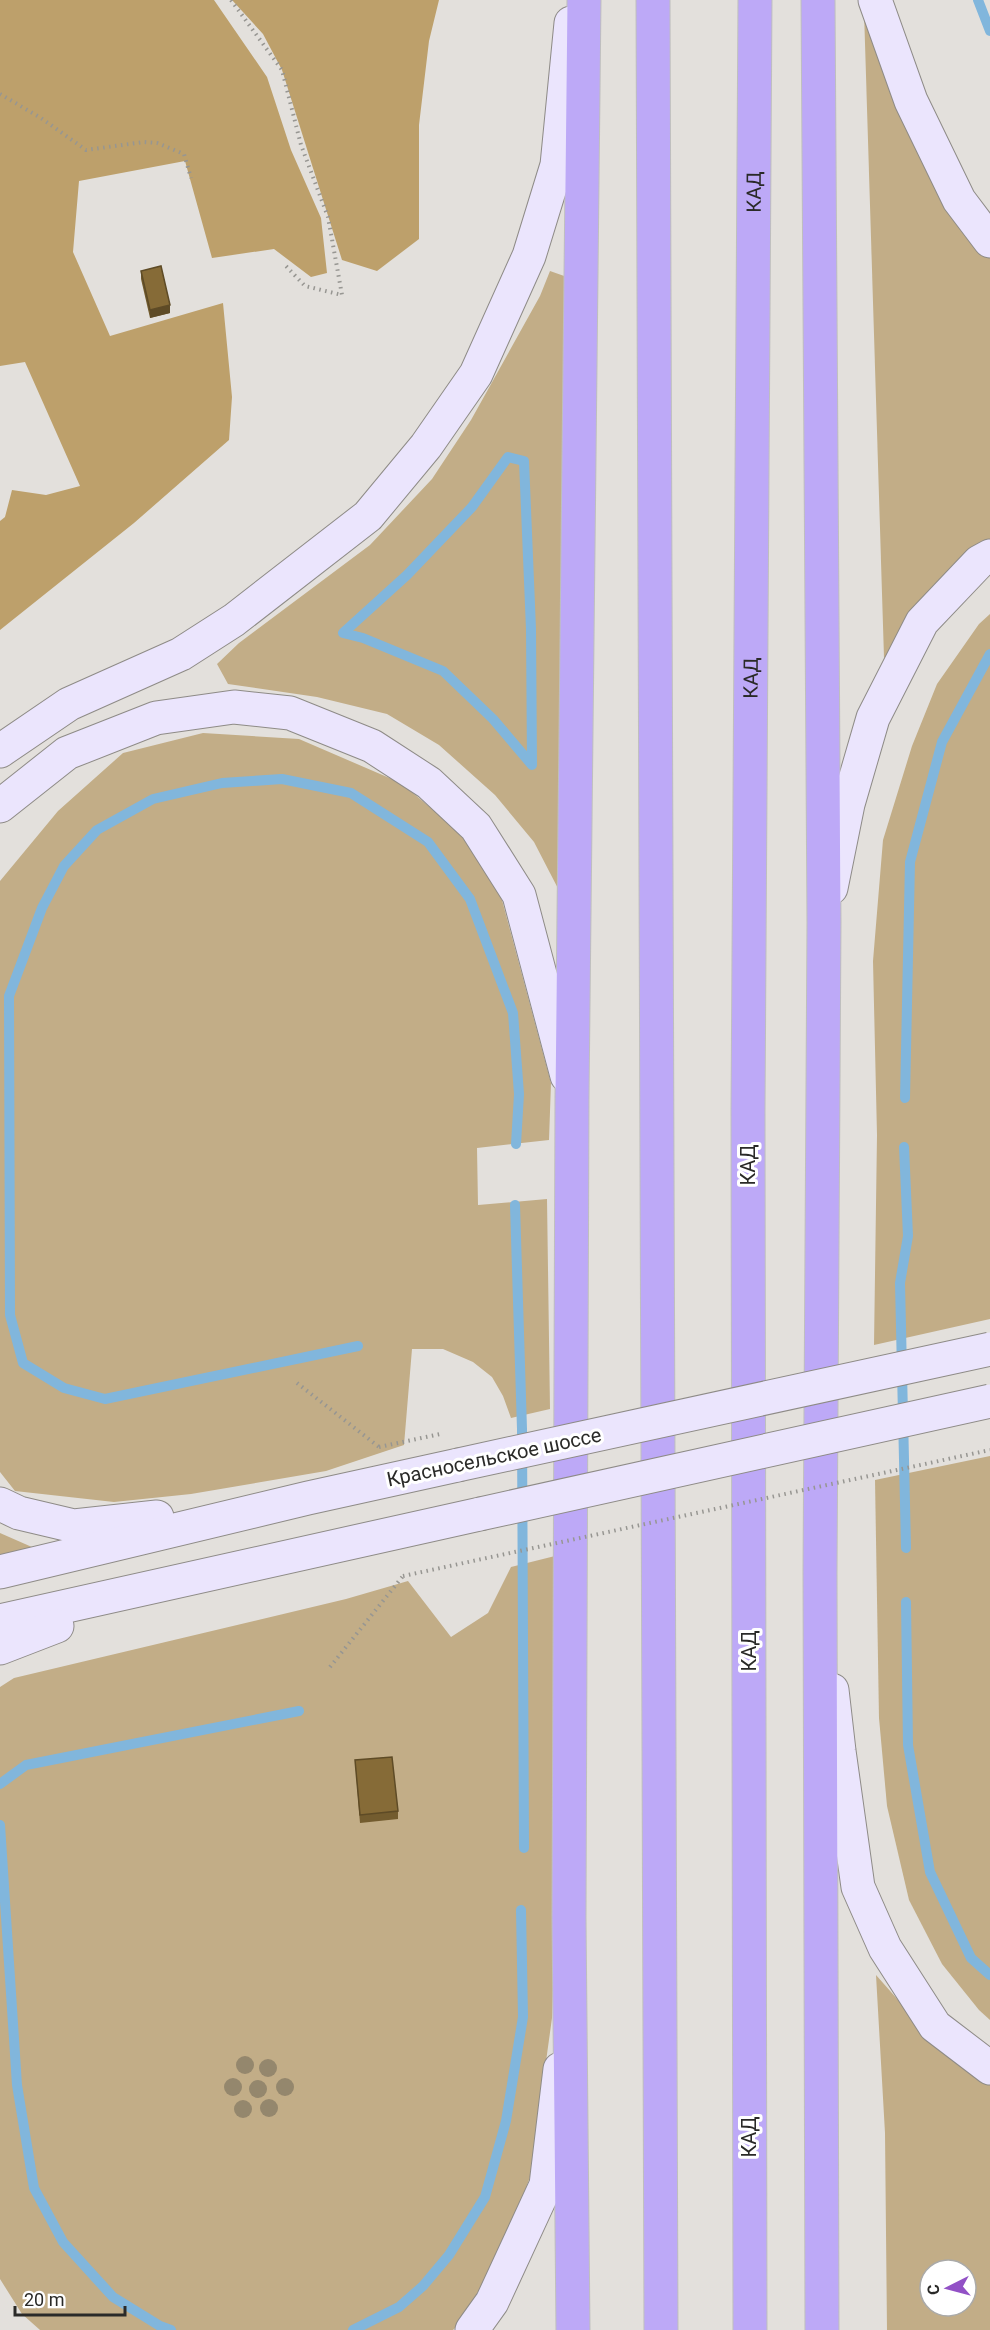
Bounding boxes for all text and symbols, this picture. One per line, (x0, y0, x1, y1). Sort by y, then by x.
street label: КАД (742, 171, 766, 213)
street label: КАД (739, 657, 763, 699)
street label: КАД (736, 1144, 760, 1186)
street label: Красносельское шоссе (384, 1423, 604, 1491)
street label: КАД (737, 1630, 761, 1672)
street label: КАД (737, 2116, 761, 2158)
north arrow (918, 2258, 978, 2318)
scale bar (15, 2279, 124, 2317)
text: С (924, 2283, 944, 2296)
text: 20 m (24, 2289, 64, 2310)

